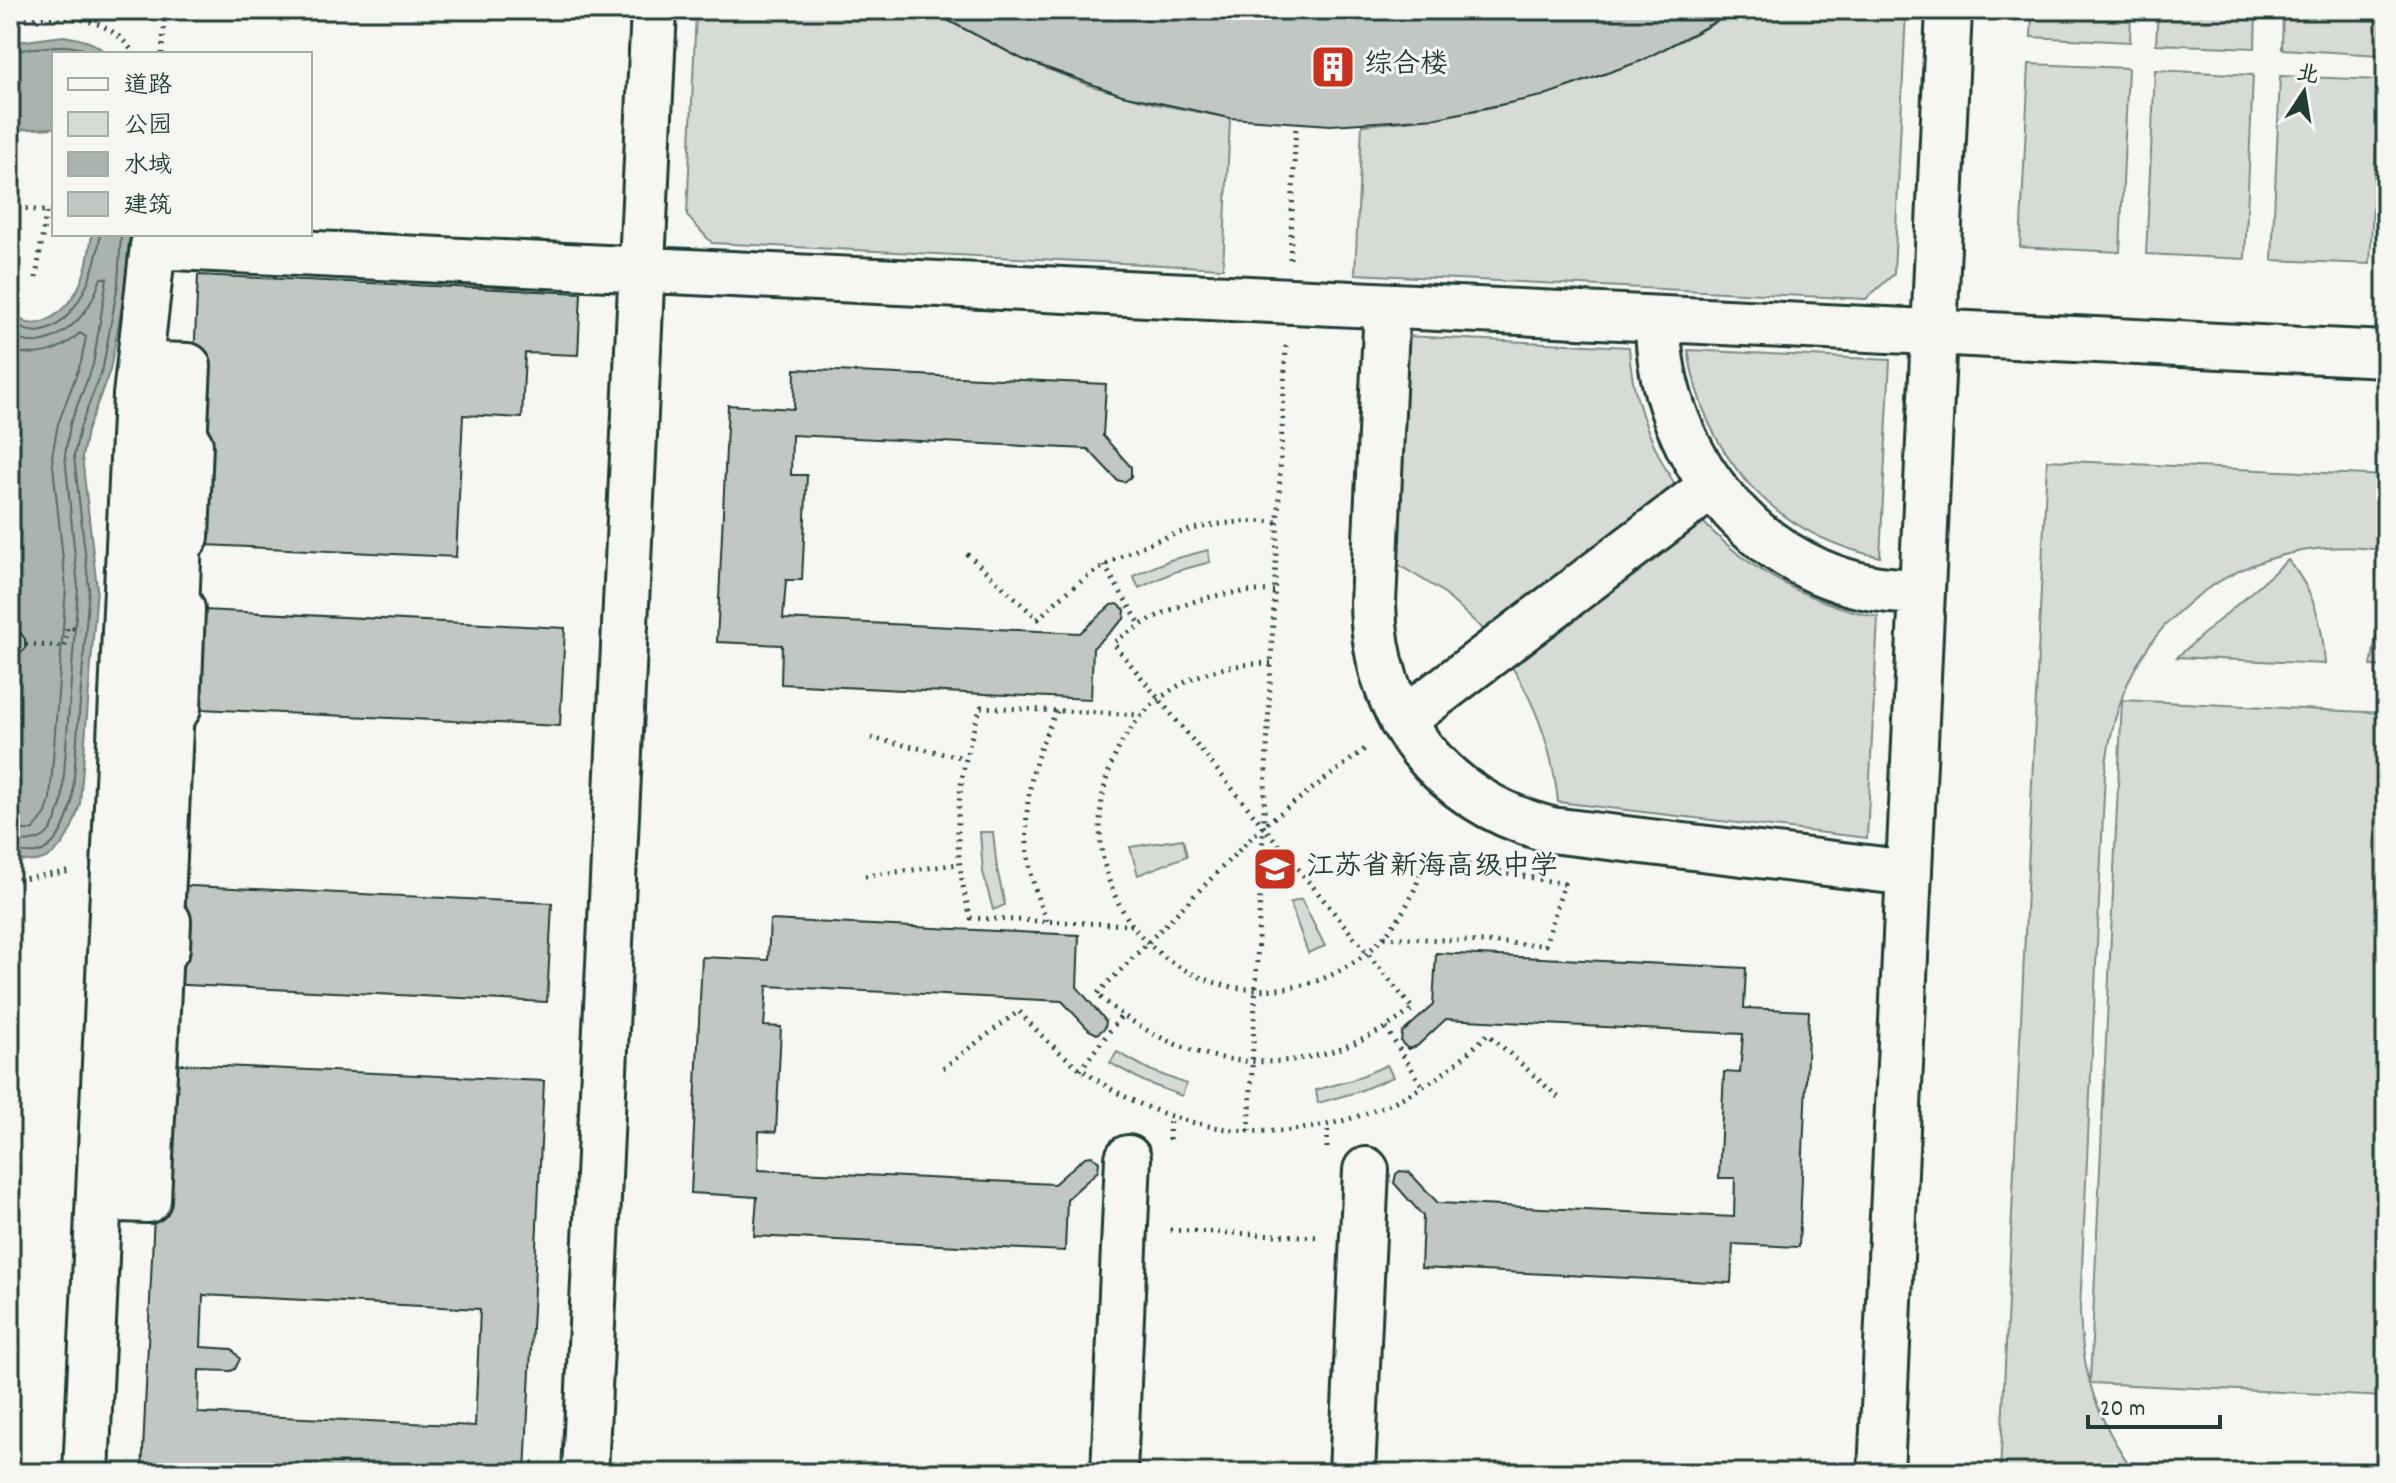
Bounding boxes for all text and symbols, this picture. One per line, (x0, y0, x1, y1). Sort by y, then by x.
building icon: 综合楼 (1309, 43, 1357, 91)
place label: 综合楼 (1364, 47, 1448, 87)
legend (52, 52, 312, 236)
north arrow (2264, 52, 2344, 132)
text: 北 (2293, 58, 2321, 93)
text: 道路 (124, 70, 172, 104)
text: 公园 (124, 110, 172, 144)
text: 水域 (124, 150, 172, 184)
text: 建筑 (124, 190, 172, 224)
school or university icon: 江苏省新海高级中学 (1251, 845, 1299, 893)
place label: 江苏省新海高级中学 (1306, 849, 1558, 889)
scale bar (2088, 1379, 2220, 1429)
text: 20 m (2100, 1393, 2146, 1427)

